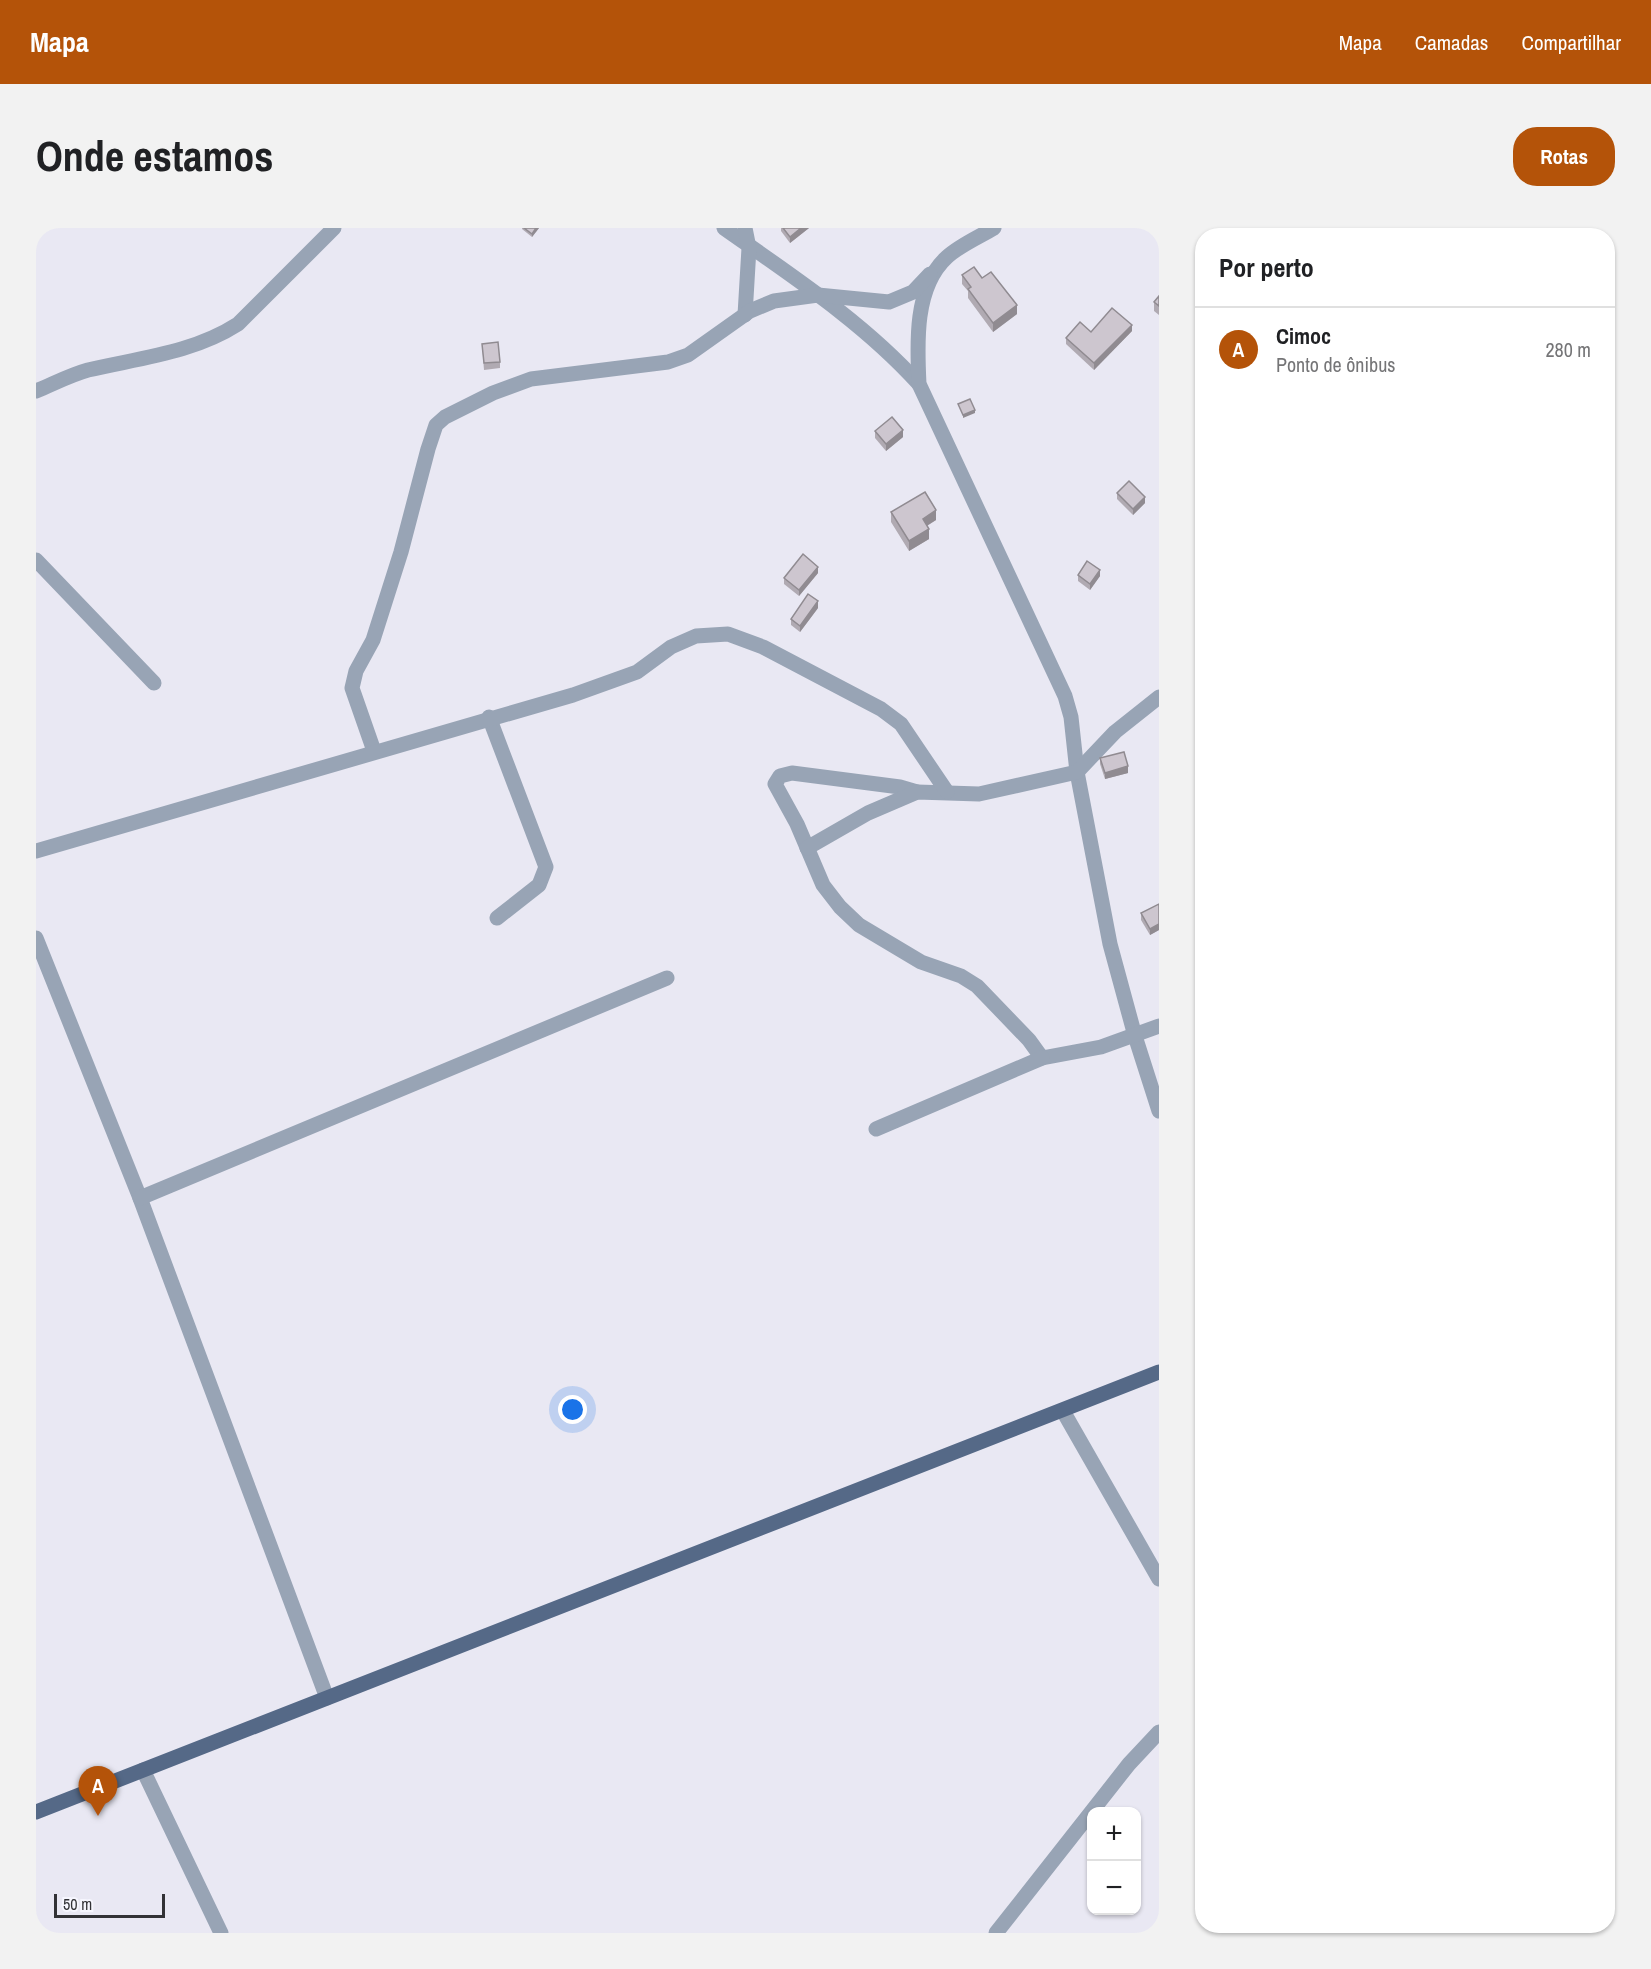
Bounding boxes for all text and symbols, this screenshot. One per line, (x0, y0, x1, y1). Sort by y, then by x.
text: Mapa (30, 23, 89, 61)
text: Mapa (1339, 28, 1382, 57)
text: Camadas (1415, 28, 1488, 57)
text: Compartilhar (1521, 28, 1621, 57)
button: Rotas (1513, 127, 1615, 186)
text: Onde estamos (36, 128, 273, 184)
text: Por perto (1219, 250, 1314, 285)
text: Cimoc (1276, 321, 1331, 351)
text: A (1233, 336, 1244, 363)
text: 280 m (1545, 336, 1591, 363)
text: Ponto de ônibus (1276, 351, 1395, 378)
your location (558, 1395, 587, 1424)
pin: A (78, 1766, 118, 1816)
map controls (1087, 1807, 1141, 1915)
button: + (1087, 1807, 1141, 1861)
button: − (1087, 1861, 1141, 1915)
scale bar (54, 1891, 165, 1918)
text: 50 m (63, 1893, 92, 1915)

